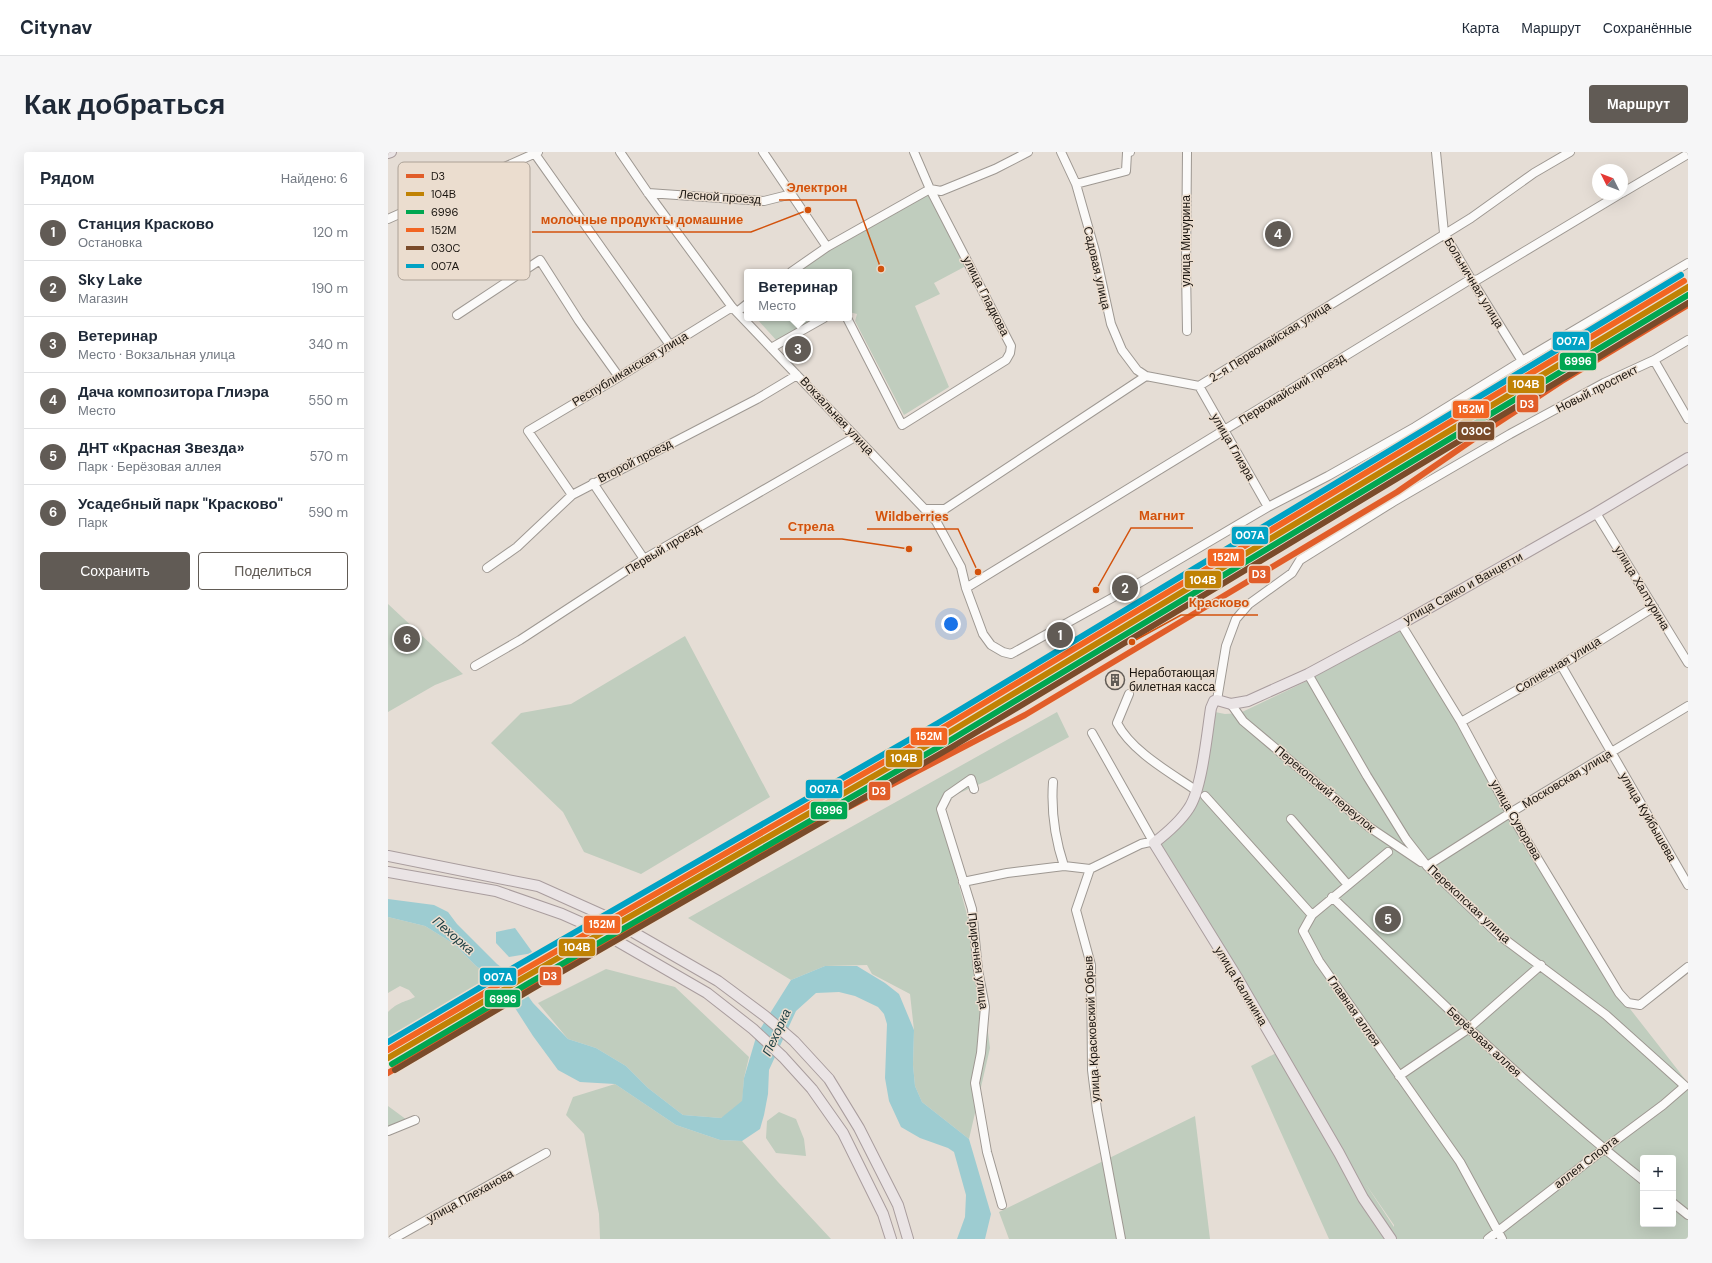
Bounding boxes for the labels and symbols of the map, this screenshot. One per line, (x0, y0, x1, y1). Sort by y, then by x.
legend (398, 162, 530, 280)
north arrow (1592, 164, 1628, 200)
text: D3 (431, 169, 445, 183)
callout: Электрон (779, 175, 856, 200)
text: Электрон (787, 179, 847, 196)
street label: Лесной проезд (678, 186, 762, 208)
text: 104В (431, 187, 456, 201)
street label: улица Мичурина (1178, 195, 1194, 287)
text: 6996 (431, 205, 459, 219)
callout: молочные продукты домашние (532, 207, 751, 232)
text: молочные продукты домашние (541, 211, 743, 228)
pin: 4 (1265, 219, 1291, 249)
text: 152М (431, 223, 456, 237)
street label: Садовая улица (1080, 225, 1114, 311)
street label: Больничная улица (1441, 235, 1508, 332)
text: 030C (431, 241, 461, 255)
street label: улица Гладкова (959, 253, 1013, 339)
text: 007А (431, 259, 460, 273)
street label: 2-я Первомайская улица (1206, 298, 1334, 386)
street label: Республиканская улица (569, 328, 691, 410)
line badge: 007А (1552, 331, 1590, 351)
pin: 3 (785, 334, 811, 364)
text: 007А (1556, 334, 1586, 348)
street label: Первомайский проезд (1236, 350, 1348, 428)
line badge: 6996 (1559, 352, 1597, 371)
text: 6996 (1564, 354, 1592, 368)
street label: Новый проспект (1553, 361, 1641, 417)
street label: Вокзальная улица (797, 373, 878, 459)
line badge: 104В (1507, 375, 1545, 394)
text: 104В (1513, 377, 1539, 391)
line badge: D3 (1516, 394, 1539, 413)
text: D3 (1520, 397, 1534, 411)
line badge: 152М (1452, 400, 1490, 419)
text: 152М (1458, 402, 1484, 416)
street label: улица Глиэра (1207, 410, 1259, 484)
line badge: 030C (1457, 421, 1495, 441)
text: 030C (1461, 424, 1491, 438)
street label: Второй проезд (595, 435, 675, 487)
callout: Магнит (1131, 503, 1193, 528)
callout: Wildberries (867, 504, 958, 529)
text: Магнит (1139, 507, 1185, 524)
text: Wildberries (875, 508, 949, 525)
callout: Стрела (780, 514, 842, 539)
text: Стрела (788, 518, 835, 535)
street label: Первый проезд (622, 520, 704, 578)
line badge: 007А (1231, 526, 1269, 545)
text: 007А (1235, 528, 1265, 542)
street label: улица Халтурина (1610, 543, 1674, 634)
line badge: 152М (1207, 548, 1245, 567)
street label: улица Сакко и Ванцетти (1400, 549, 1526, 627)
text: 152М (1213, 550, 1239, 564)
line badge: D3 (1248, 565, 1271, 584)
text: D3 (1252, 567, 1266, 581)
line badge: 104В (1184, 570, 1222, 589)
pin: 2 (1112, 573, 1138, 603)
text: 104В (1190, 573, 1216, 587)
callout: Красково (1181, 590, 1258, 615)
text: Красково (1189, 594, 1249, 611)
your location (941, 614, 961, 634)
pin: 1 (1047, 620, 1073, 650)
pin: 6 (394, 624, 420, 654)
street label: Солнечная улица (1512, 633, 1604, 697)
place label: Неработающая билетная касса (1129, 665, 1216, 695)
building icon: Неработающая билетная касса (1104, 669, 1126, 691)
line badge: 152М (910, 727, 948, 746)
text: 152М (916, 729, 942, 743)
street label: Перекопский переулок (1272, 742, 1379, 836)
street label: Московская улица (1519, 746, 1615, 812)
line badge: 104В (885, 749, 923, 768)
text: 104В (891, 751, 917, 765)
street label: улица Куйбышева (1616, 769, 1680, 865)
street label: улица Суворова (1487, 777, 1546, 863)
line badge: 007А (805, 779, 843, 799)
line badge: D3 (868, 781, 891, 801)
text: 007А (809, 782, 839, 796)
text: D3 (872, 784, 886, 798)
line badge: 6996 (810, 801, 848, 820)
text: 6996 (815, 803, 843, 817)
street label: Перекопская улица (1424, 861, 1514, 947)
pin: 5 (1375, 904, 1401, 934)
water label: Пехорка (429, 912, 478, 958)
street label: Приречная улица (964, 912, 992, 1011)
line badge: 152М (583, 915, 621, 934)
text: 152М (589, 917, 615, 931)
line badge: 104В (558, 938, 596, 957)
text: 104В (564, 940, 590, 954)
street label: улица Калинина (1211, 943, 1271, 1029)
street label: улица Красковский Обрыв (1080, 955, 1104, 1103)
line badge: D3 (539, 966, 562, 986)
line badge: 007А (479, 967, 517, 986)
text: D3 (543, 969, 557, 983)
text: 007А (483, 970, 513, 984)
street label: Главная аллея (1324, 973, 1384, 1049)
line badge: 6996 (484, 989, 521, 1008)
text: 6996 (489, 992, 517, 1006)
street label: Берёзовая аллея (1443, 1003, 1525, 1081)
water label: Пехорка (758, 1006, 795, 1059)
street label: аллея Спорта (1551, 1132, 1622, 1192)
street label: улица Плеханова (424, 1165, 517, 1227)

